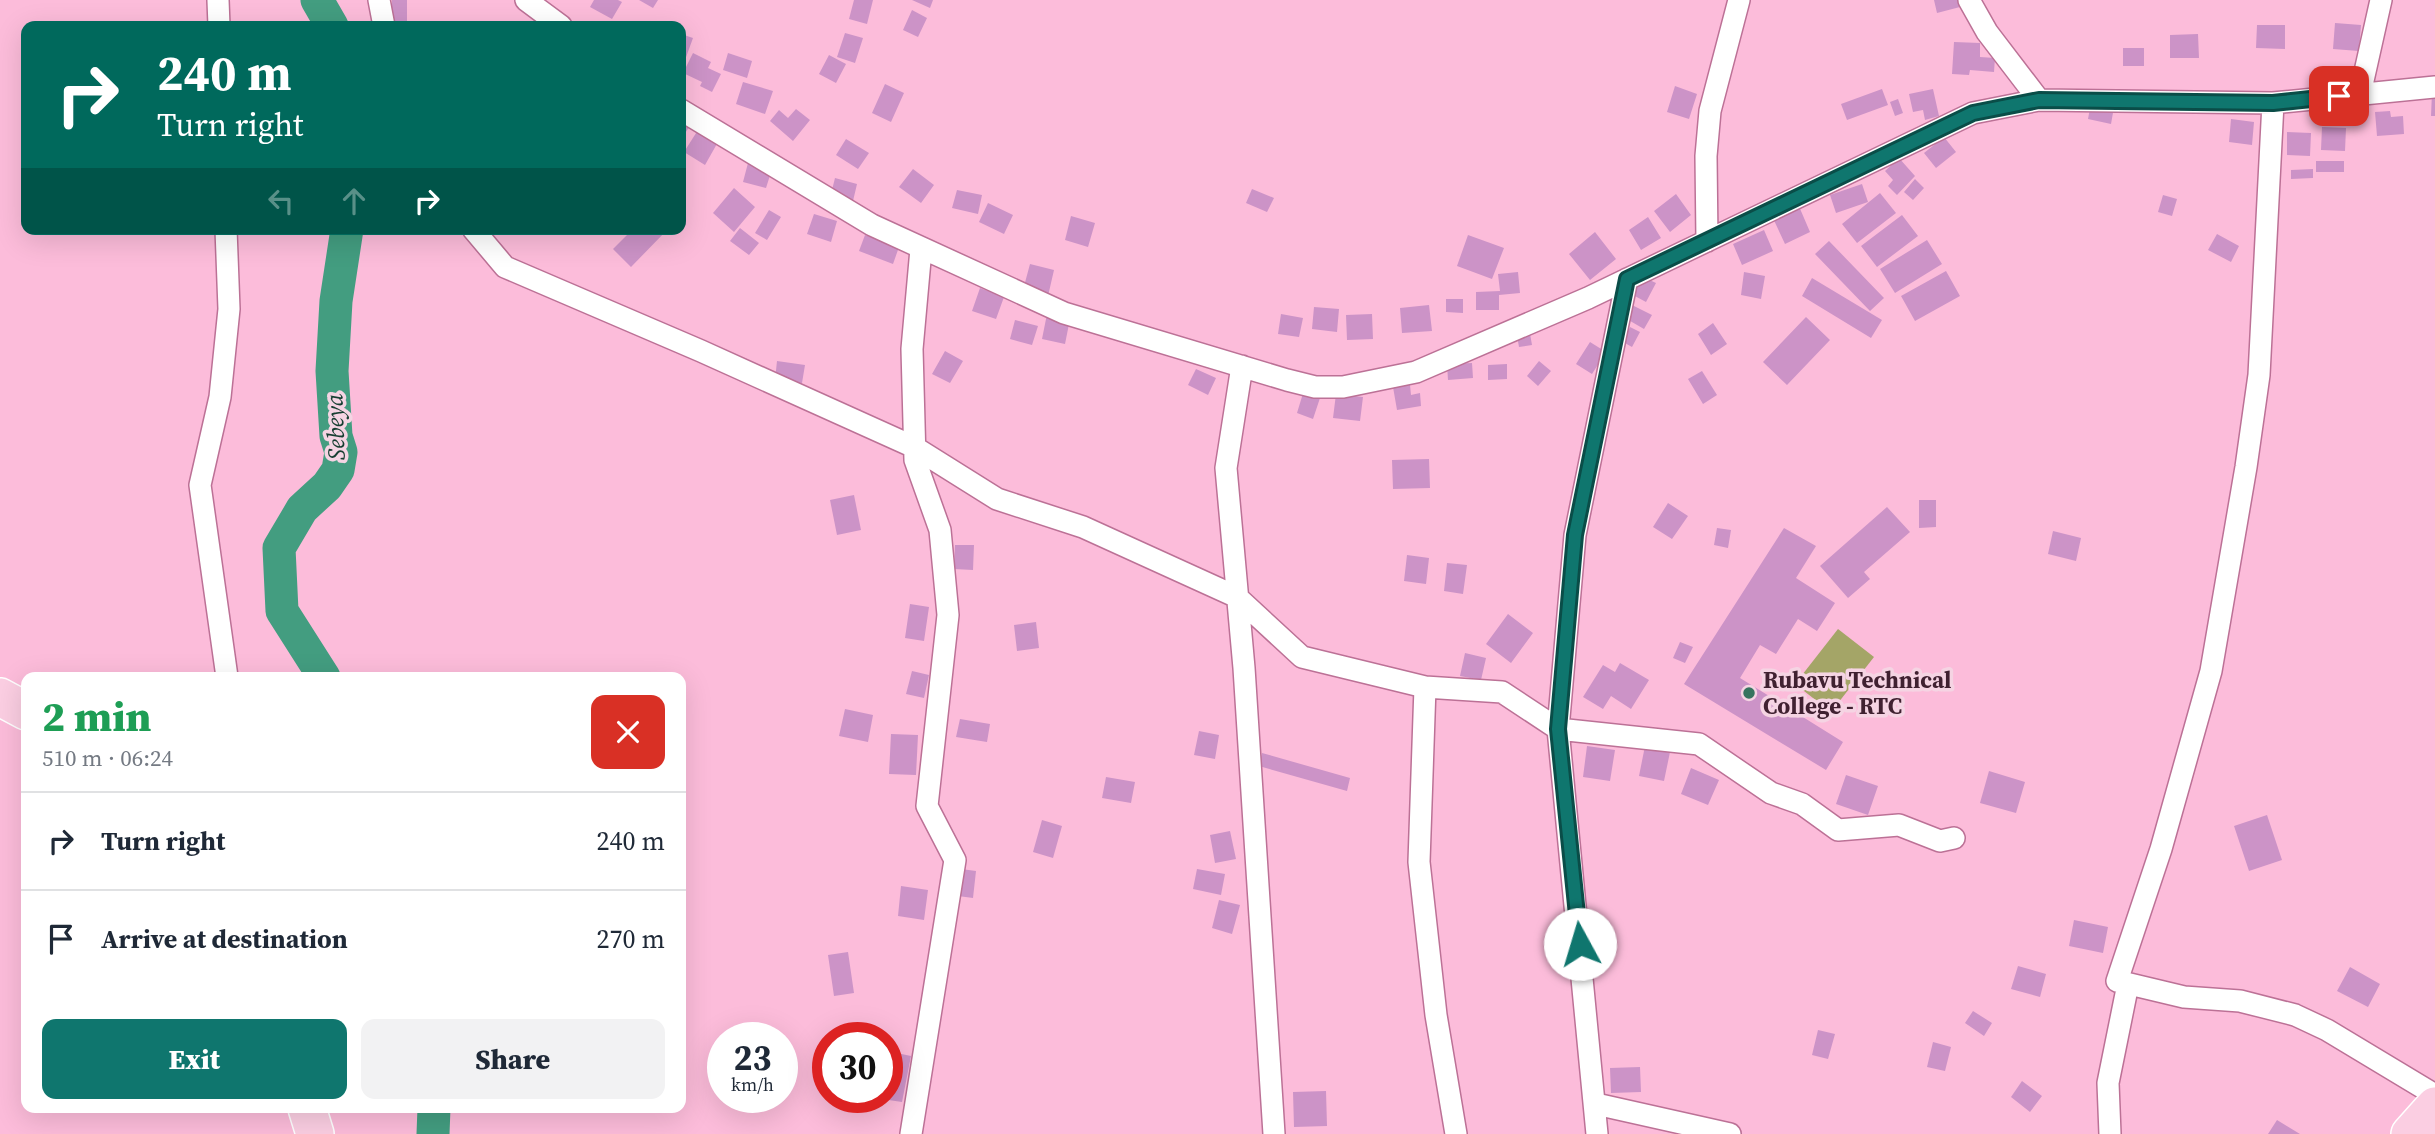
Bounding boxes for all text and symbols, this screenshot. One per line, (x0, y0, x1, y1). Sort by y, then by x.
text: 240 m (157, 39, 292, 106)
icon: right (42, 49, 133, 140)
pin (2309, 66, 2369, 126)
icon: arrive (2320, 77, 2358, 115)
text: Turn right (157, 103, 303, 147)
icon: left (262, 182, 300, 220)
icon: ahead (335, 182, 373, 220)
icon: right (408, 182, 446, 220)
water label: Sebeya (317, 393, 353, 461)
place label: Rubavu Technical College - RTC (1763, 664, 1952, 722)
marker: Rubavu Technical College - RTC (1741, 685, 1757, 701)
text: 2 min (42, 687, 152, 745)
button: close (591, 695, 665, 769)
text: 510 m · 06:24 (42, 742, 173, 774)
icon: right (42, 822, 80, 860)
text: Turn right (101, 823, 225, 859)
text: 240 m (597, 823, 665, 859)
position arrow (1543, 907, 1617, 981)
icon: arrive (42, 920, 80, 958)
text: Arrive at destination (101, 921, 348, 957)
text: 270 m (597, 921, 665, 957)
button: Exit (42, 1019, 347, 1099)
button: Share (361, 1019, 665, 1099)
speed limit sign: 30 (812, 1022, 903, 1113)
text: 23 (734, 1034, 771, 1082)
text: km/h (731, 1072, 774, 1097)

